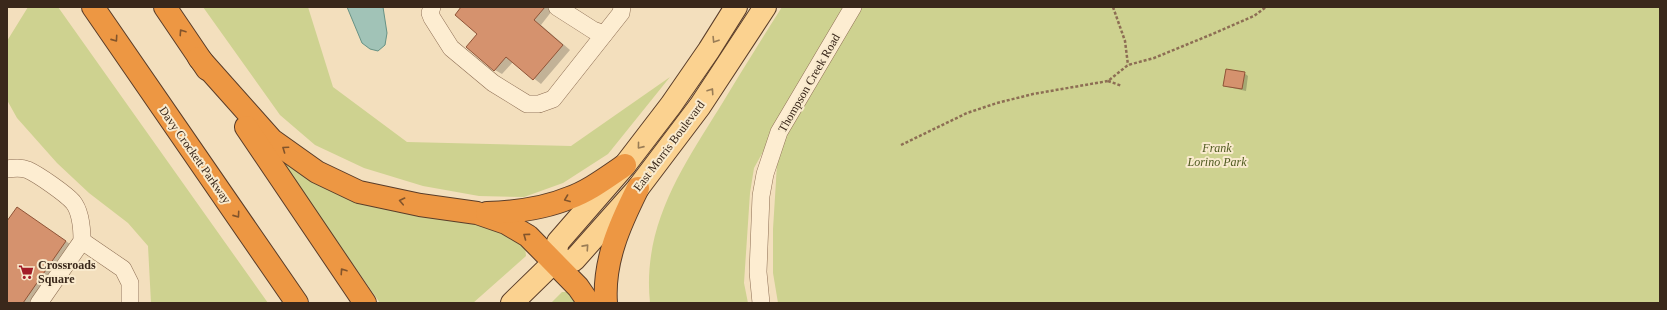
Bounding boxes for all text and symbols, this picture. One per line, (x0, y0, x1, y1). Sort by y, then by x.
one-way arrow (180, 30, 187, 37)
street label: Thompson Creek Road (775, 31, 843, 135)
one-way arrow (110, 35, 118, 42)
one-way arrow (713, 36, 720, 43)
one-way arrow (706, 88, 713, 95)
street label: East Morris Boulevard (631, 98, 707, 194)
street label: Davy Crockett Parkway (156, 104, 234, 206)
one-way arrow (637, 141, 644, 148)
park label: Frank Lorino Park (1186, 141, 1247, 169)
one-way arrow (282, 146, 289, 154)
one-way arrow (563, 194, 570, 202)
one-way arrow (399, 197, 405, 206)
one-way arrow (232, 211, 240, 218)
one-way arrow (523, 233, 530, 240)
one-way arrow (581, 244, 588, 251)
place label: Crossroads Square (38, 258, 96, 286)
supermarket icon: Crossroads Square (17, 263, 35, 281)
one-way arrow (341, 268, 348, 275)

